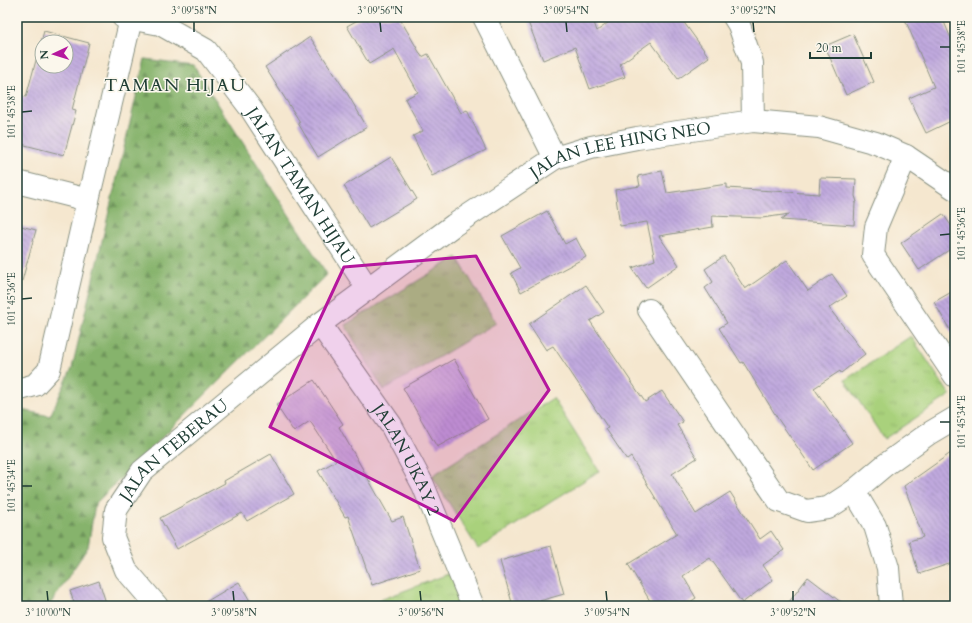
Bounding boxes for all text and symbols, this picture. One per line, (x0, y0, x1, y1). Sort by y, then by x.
text: 3°09'58"N (171, 4, 217, 18)
text: 3°09'56"N (357, 4, 403, 18)
text: 3°09'54"N (543, 4, 589, 18)
text: 3°09'52"N (730, 4, 776, 18)
text: 101°45'38"E (955, 20, 969, 74)
north arrow (34, 34, 74, 74)
scale bar (810, 34, 871, 60)
text: 20 m (816, 40, 843, 56)
text: N (37, 49, 52, 60)
district label: TAMAN HIJAU (104, 73, 246, 98)
text: 101°45'38"E (5, 85, 19, 139)
street label: JALAN TAMAN HIJAU (240, 100, 360, 269)
street label: JALAN LEE HING NEO (522, 116, 712, 185)
text: 101°45'36"E (955, 207, 969, 261)
text: 101°45'36"E (5, 272, 19, 326)
street label: JALAN TEBERAU (112, 393, 233, 508)
text: 101°45'34"E (955, 395, 969, 449)
street label: JALAN UKAY 2 (366, 396, 446, 519)
text: 101°45'34"E (5, 459, 19, 513)
text: 3°10'00"N (25, 606, 71, 620)
text: 3°09'58"N (211, 606, 257, 620)
text: 3°09'56"N (398, 606, 444, 620)
text: 3°09'54"N (584, 606, 630, 620)
text: 3°09'52"N (770, 606, 816, 620)

